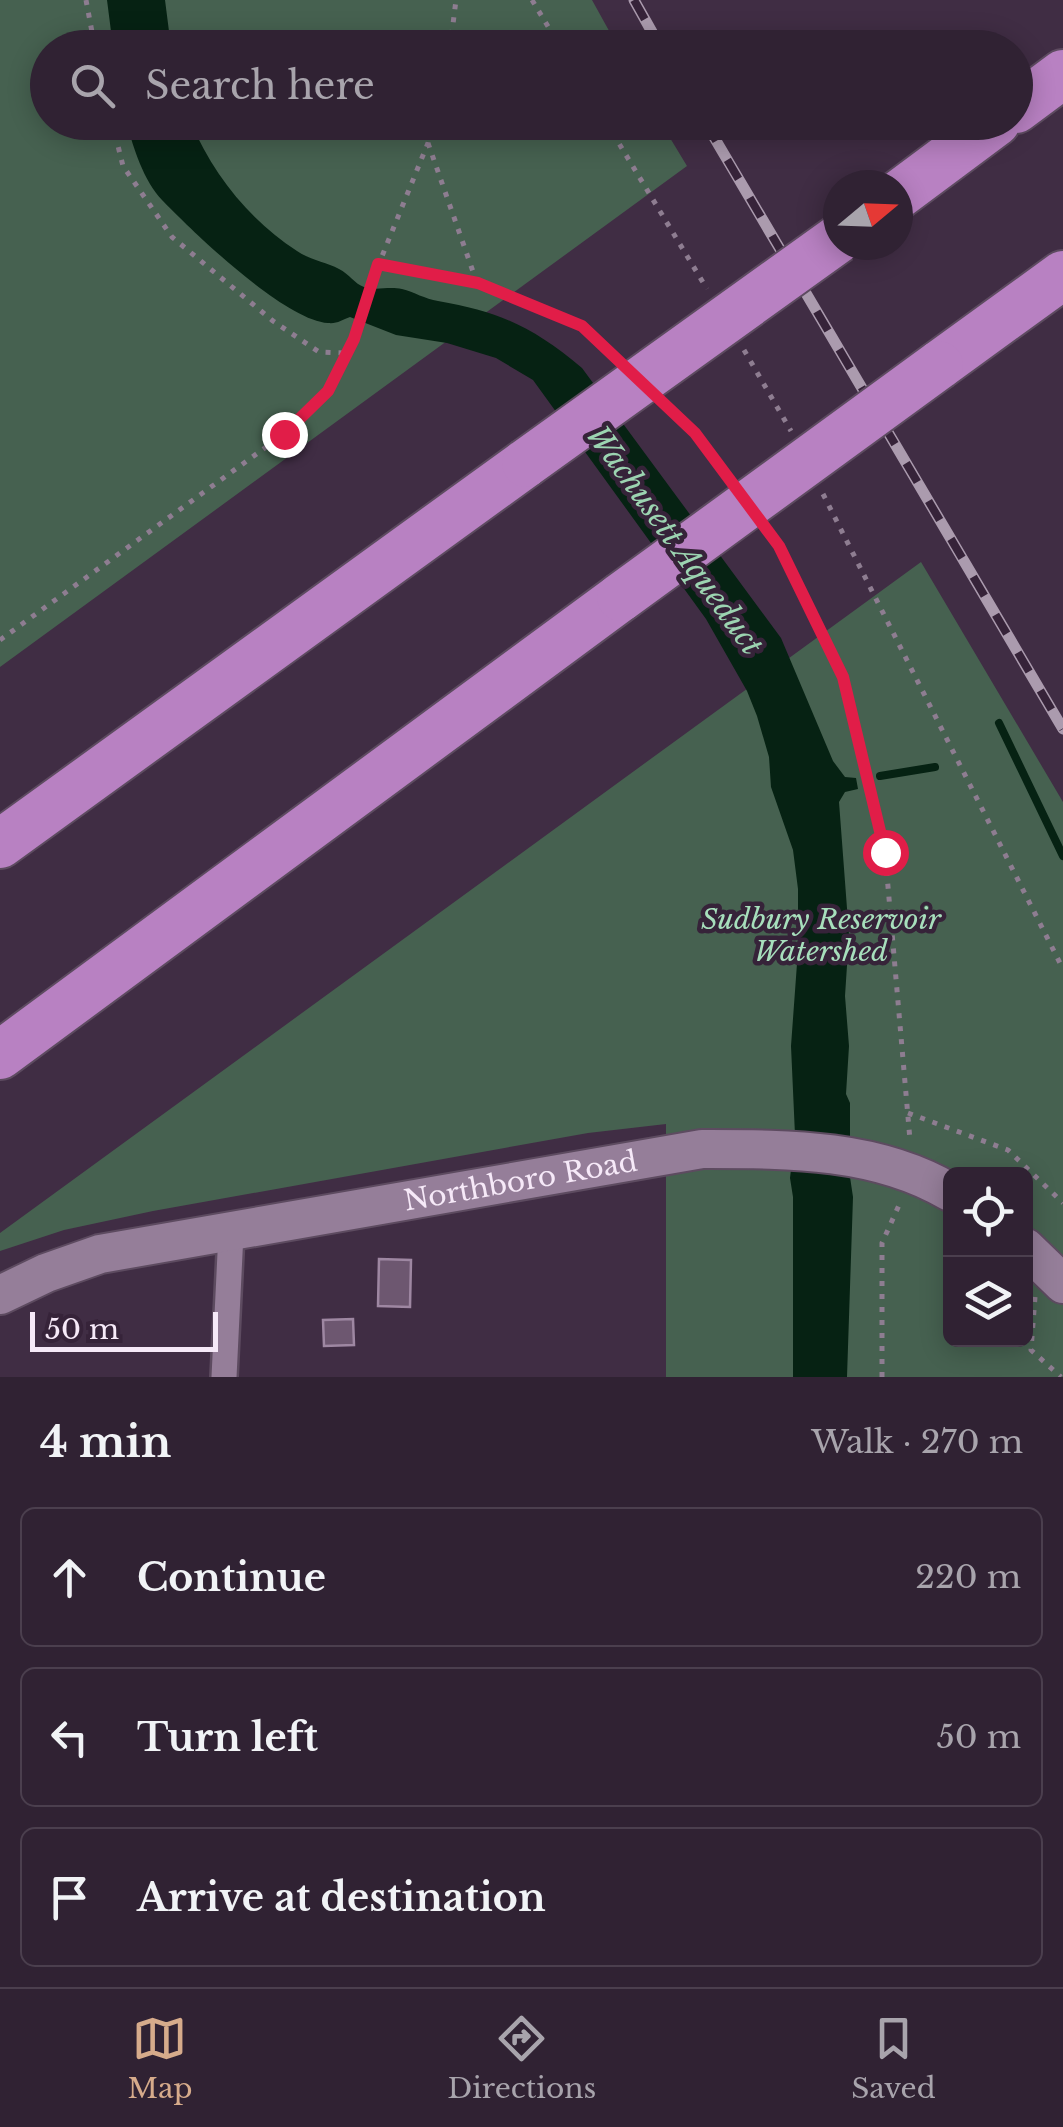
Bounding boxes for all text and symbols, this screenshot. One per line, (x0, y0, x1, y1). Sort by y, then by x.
search box (30, 30, 1033, 140)
icon: search (65, 58, 120, 113)
text: Search here (145, 62, 375, 109)
north arrow (823, 170, 913, 260)
route end (262, 412, 308, 458)
water label: Wachusett Aqueduct (579, 418, 771, 662)
route start (863, 830, 909, 876)
park label: Sudbury Reservoir Watershed (701, 902, 942, 969)
street label: Northboro Road (401, 1143, 640, 1218)
map controls (943, 1167, 1033, 1347)
button: locate (943, 1167, 1033, 1257)
button: layers (943, 1257, 1033, 1347)
scale bar (30, 1307, 218, 1352)
text: 50 m (45, 1312, 119, 1347)
text: 4 min (40, 1416, 171, 1468)
text: Walk · 270 m (811, 1422, 1023, 1462)
icon: ahead (42, 1550, 97, 1605)
text: Continue (137, 1554, 326, 1601)
text: 220 m (915, 1557, 1021, 1597)
icon: left (42, 1710, 97, 1765)
text: Turn left (137, 1714, 318, 1761)
text: 50 m (936, 1717, 1021, 1757)
icon: arrive (42, 1870, 97, 1925)
text: Arrive at destination (137, 1874, 546, 1921)
tab: Map (127, 2011, 192, 2106)
tab: Directions (447, 2011, 596, 2106)
tab: Saved (851, 2011, 936, 2106)

